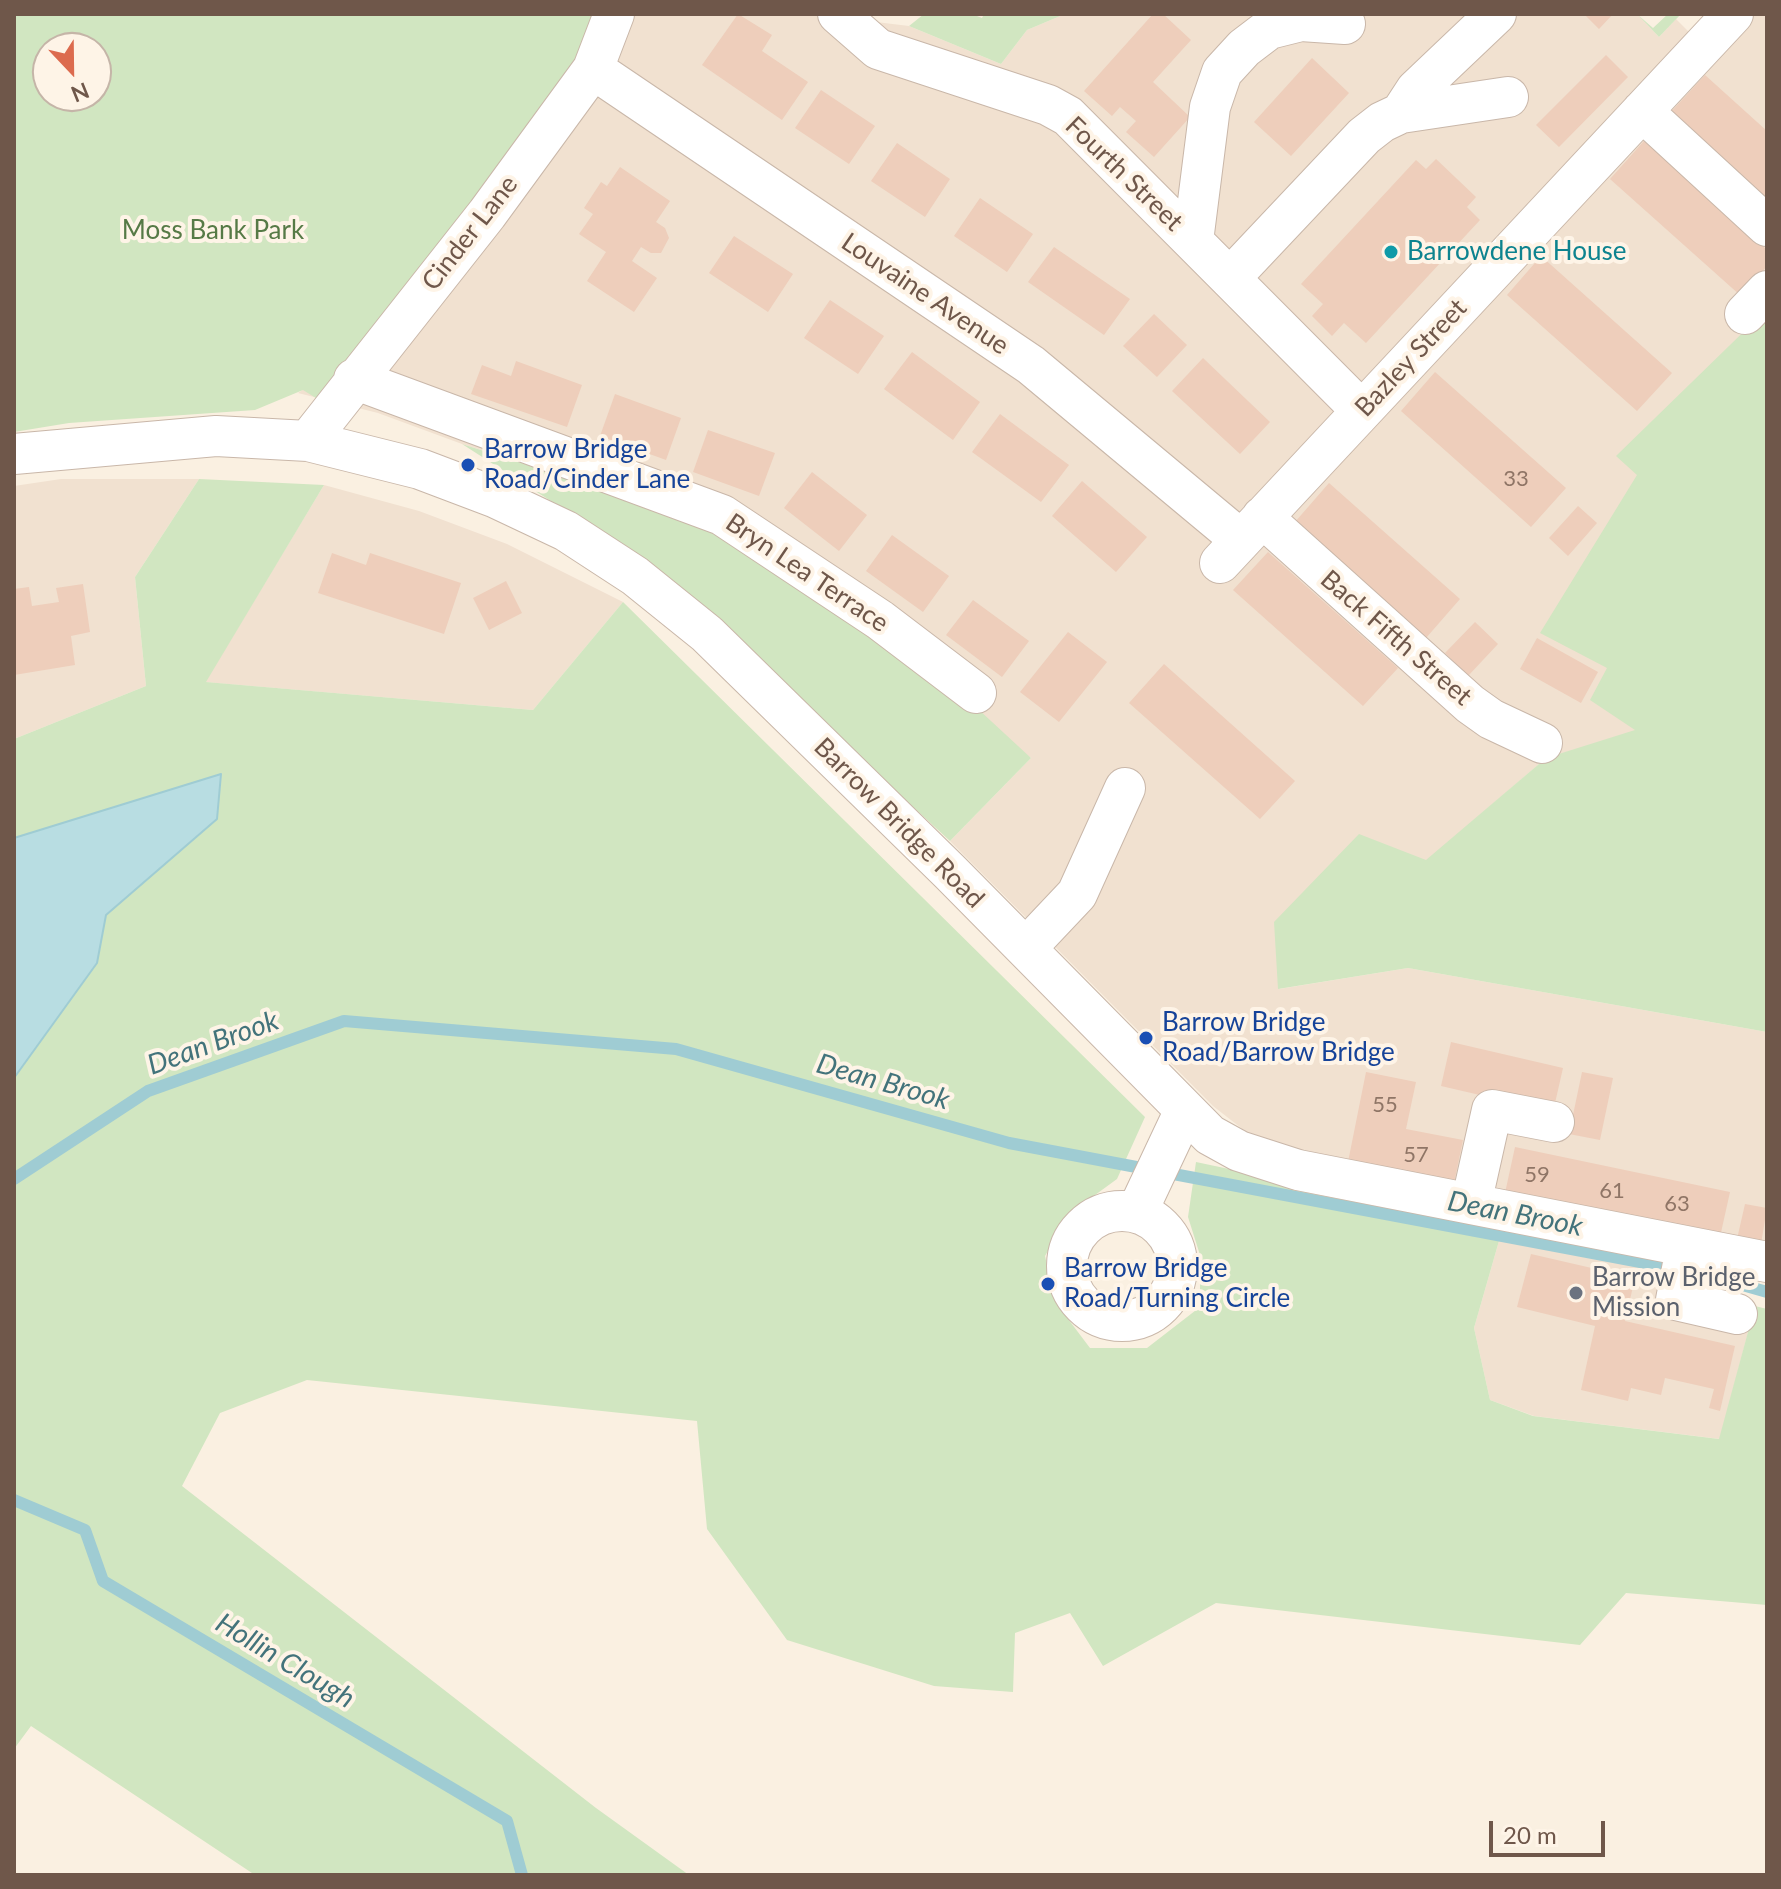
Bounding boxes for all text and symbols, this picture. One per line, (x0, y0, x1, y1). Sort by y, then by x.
north arrow (32, 32, 112, 112)
text: N (68, 77, 93, 109)
street label: Fourth Street (1059, 110, 1189, 238)
street label: Cinder Lane (416, 169, 524, 297)
park label: Moss Bank Park (122, 215, 304, 247)
street label: Louvaine Avenue (835, 227, 1015, 361)
place label: Barrowdene House (1407, 236, 1627, 268)
marker: Barrowdene House (1382, 243, 1400, 261)
street label: Bazley Street (1349, 293, 1473, 423)
place label: Barrow Bridge Road/Cinder Lane (484, 434, 690, 496)
marker: Barrow Bridge Road/Cinder Lane (459, 456, 477, 474)
house number: 33 (1503, 466, 1529, 492)
street label: Bryn Lea Terrace (720, 507, 894, 639)
street label: Back Fifth Street (1314, 564, 1478, 712)
street label: Barrow Bridge Road (807, 731, 991, 915)
water label: Dean Brook (143, 1004, 283, 1082)
place label: Barrow Bridge Road/Barrow Bridge (1162, 1007, 1395, 1068)
marker: Barrow Bridge Road/Barrow Bridge (1137, 1029, 1155, 1047)
water label: Dean Brook (813, 1047, 953, 1117)
house number: 55 (1372, 1092, 1398, 1118)
house number: 57 (1403, 1142, 1429, 1168)
house number: 59 (1524, 1162, 1550, 1188)
house number: 61 (1599, 1178, 1625, 1204)
water label: Dean Brook (1445, 1184, 1585, 1244)
house number: 63 (1664, 1191, 1690, 1217)
place label: Barrow Bridge Road/Turning Circle (1064, 1253, 1290, 1314)
place label: Barrow Bridge Mission (1592, 1262, 1755, 1324)
marker: Barrow Bridge Road/Turning Circle (1039, 1275, 1057, 1293)
marker: Barrow Bridge Mission (1567, 1284, 1585, 1302)
water label: Hollin Clough (210, 1606, 360, 1716)
scale bar (1493, 1805, 1609, 1855)
text: 20 m (1503, 1820, 1557, 1849)

